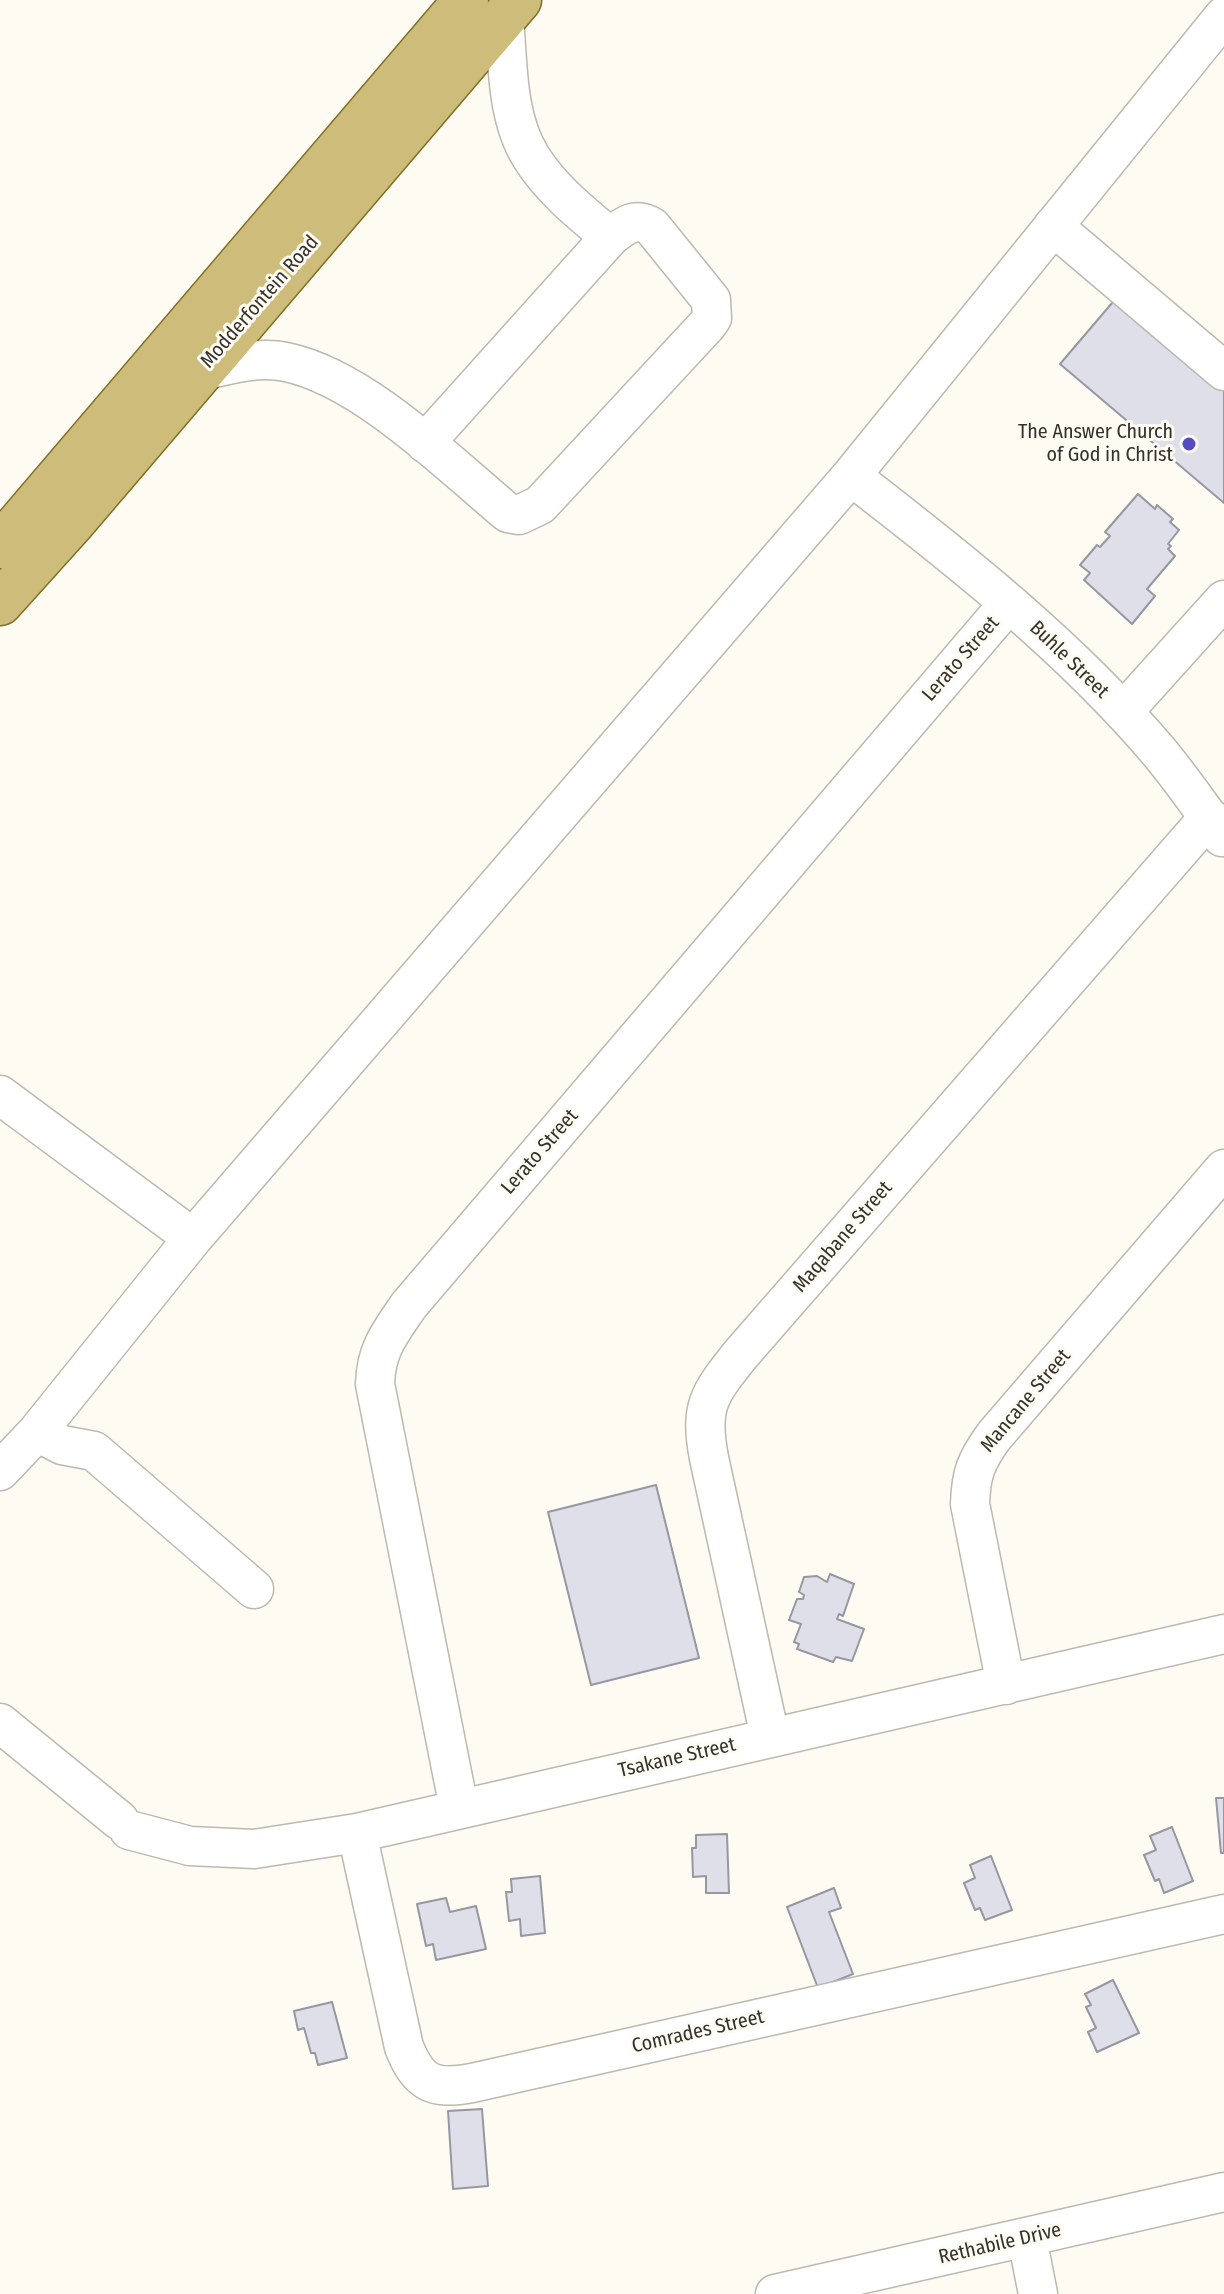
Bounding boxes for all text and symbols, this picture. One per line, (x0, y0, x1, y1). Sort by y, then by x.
street label: Modderfontein Road (196, 231, 324, 373)
place label: The Answer Church of God in Christ (1018, 420, 1173, 467)
marker: The Answer Church of God in Christ (1180, 435, 1198, 453)
street label: Lerato Street (917, 611, 1005, 707)
street label: Buhle Street (1024, 616, 1114, 704)
street label: Lerato Street (496, 1104, 584, 1200)
street label: Maqabane Street (788, 1177, 898, 1297)
street label: Mancane Street (976, 1345, 1076, 1457)
street label: Tsakane Street (616, 1733, 738, 1783)
street label: Comrades Street (630, 2005, 766, 2059)
street label: Rethabile Drive (936, 2218, 1064, 2270)

